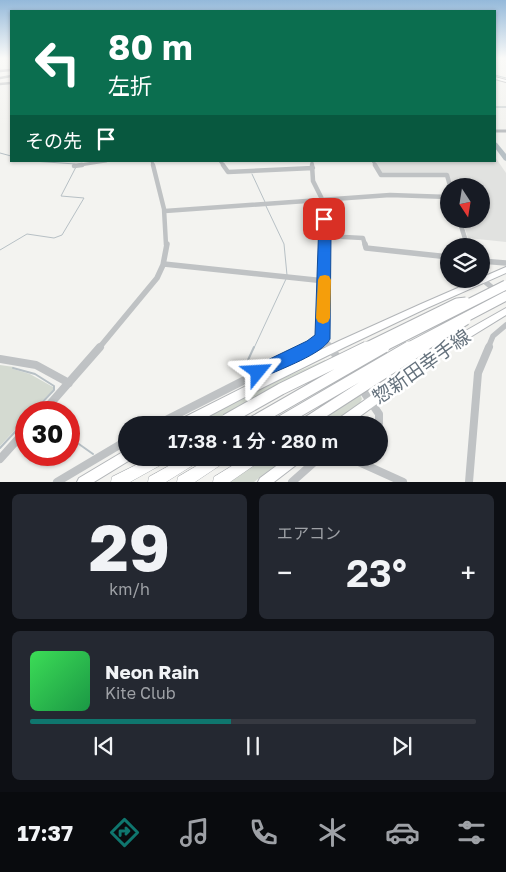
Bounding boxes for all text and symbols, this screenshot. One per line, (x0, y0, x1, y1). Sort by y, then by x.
text: 80 m (108, 26, 193, 68)
icon: left (25, 30, 90, 95)
text: 左折 (108, 72, 152, 99)
icon: arrive (92, 125, 120, 153)
text: その先 (25, 129, 82, 152)
north arrow (440, 178, 490, 228)
map controls (440, 178, 490, 288)
pin (303, 198, 345, 240)
icon: arrive (310, 205, 338, 233)
button: layers (440, 238, 490, 288)
street label: 惣新田幸手線 (368, 324, 474, 408)
position arrow (231, 345, 283, 397)
speed limit sign: 30 (15, 401, 80, 466)
text: 17:38 · 1 分 · 280 m (168, 429, 338, 452)
text: 29 (89, 507, 170, 585)
text: エアコン (277, 523, 341, 543)
text: 23° (346, 550, 407, 595)
text: − (277, 556, 292, 589)
text: + (461, 556, 476, 589)
text: km/h (109, 579, 150, 599)
text: Neon Rain (105, 660, 199, 683)
text: Kite Club (105, 683, 176, 703)
icon: previous (90, 732, 118, 760)
icon: pause (239, 732, 267, 760)
icon: next (388, 732, 416, 760)
icon: directions (107, 815, 142, 850)
icon: music (177, 815, 212, 850)
icon: phone (246, 815, 281, 850)
icon: climate (315, 815, 350, 850)
icon: car (385, 815, 420, 850)
icon: filters (454, 815, 489, 850)
text: 17:37 (17, 819, 73, 846)

